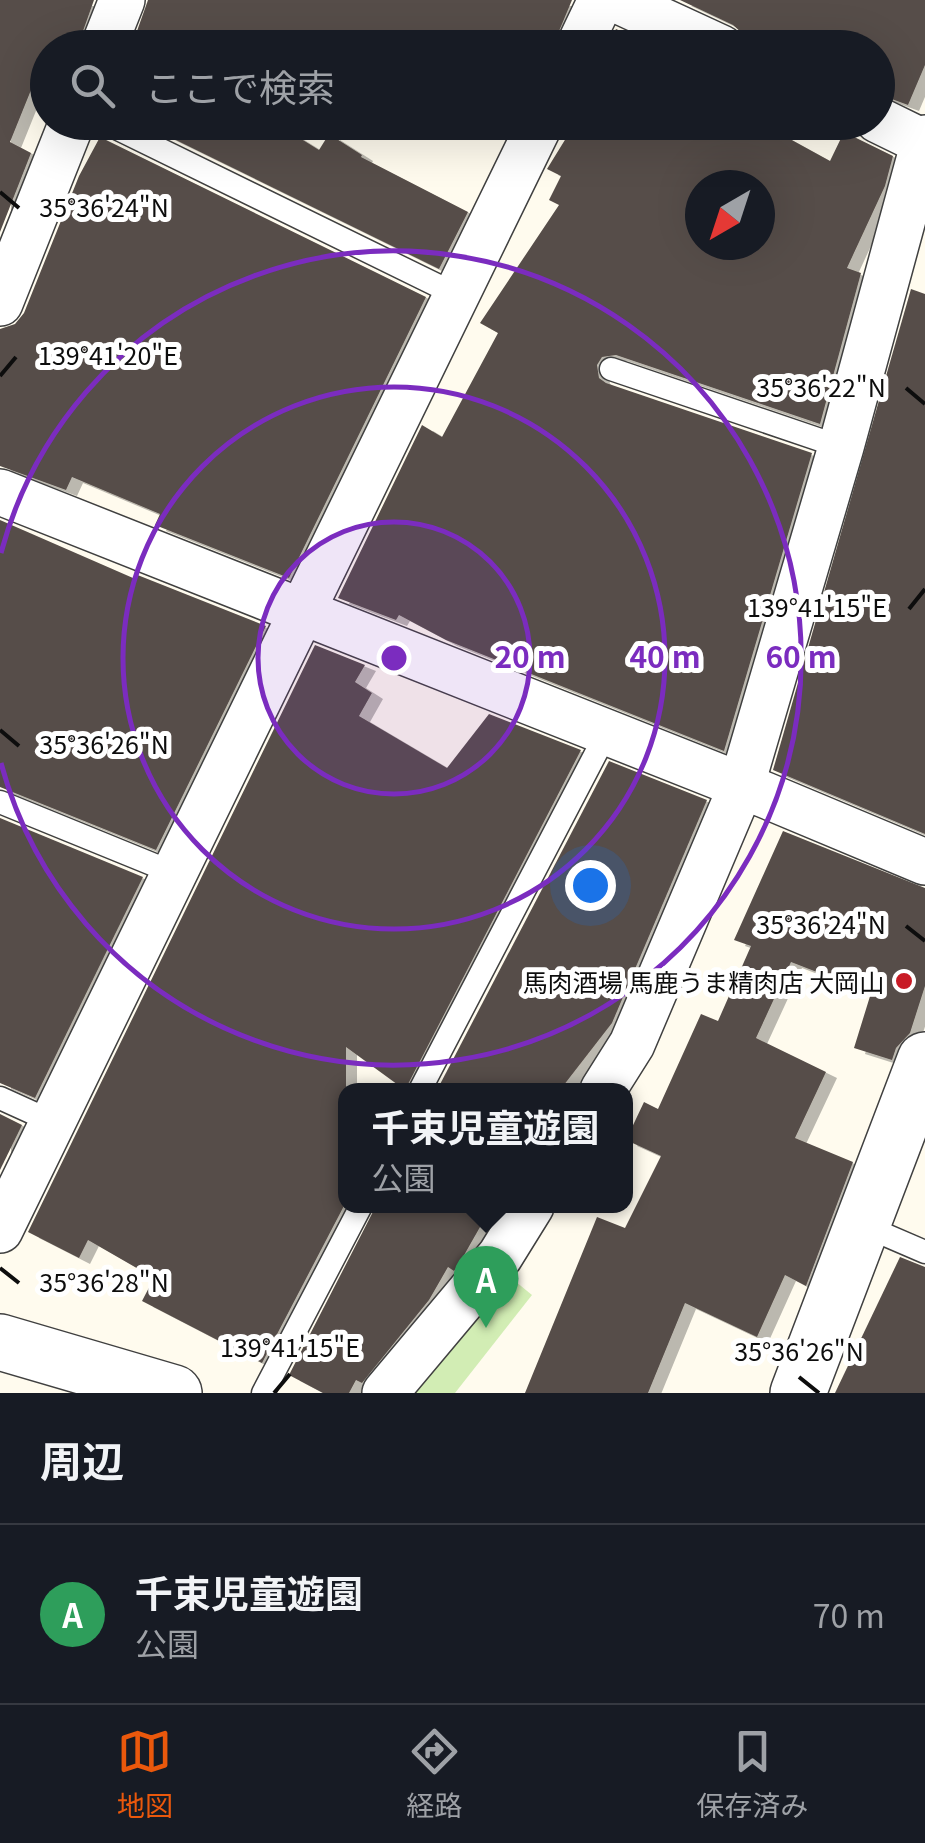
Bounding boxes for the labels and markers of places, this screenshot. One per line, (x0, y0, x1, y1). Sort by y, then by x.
centre of rings (376, 640, 412, 676)
place label: 馬肉酒場 馬鹿うま精肉店 大岡山 (523, 963, 884, 999)
marker: 馬肉酒場 馬鹿うま精肉店 大岡山 (893, 970, 915, 992)
pin: A (454, 1246, 518, 1328)

